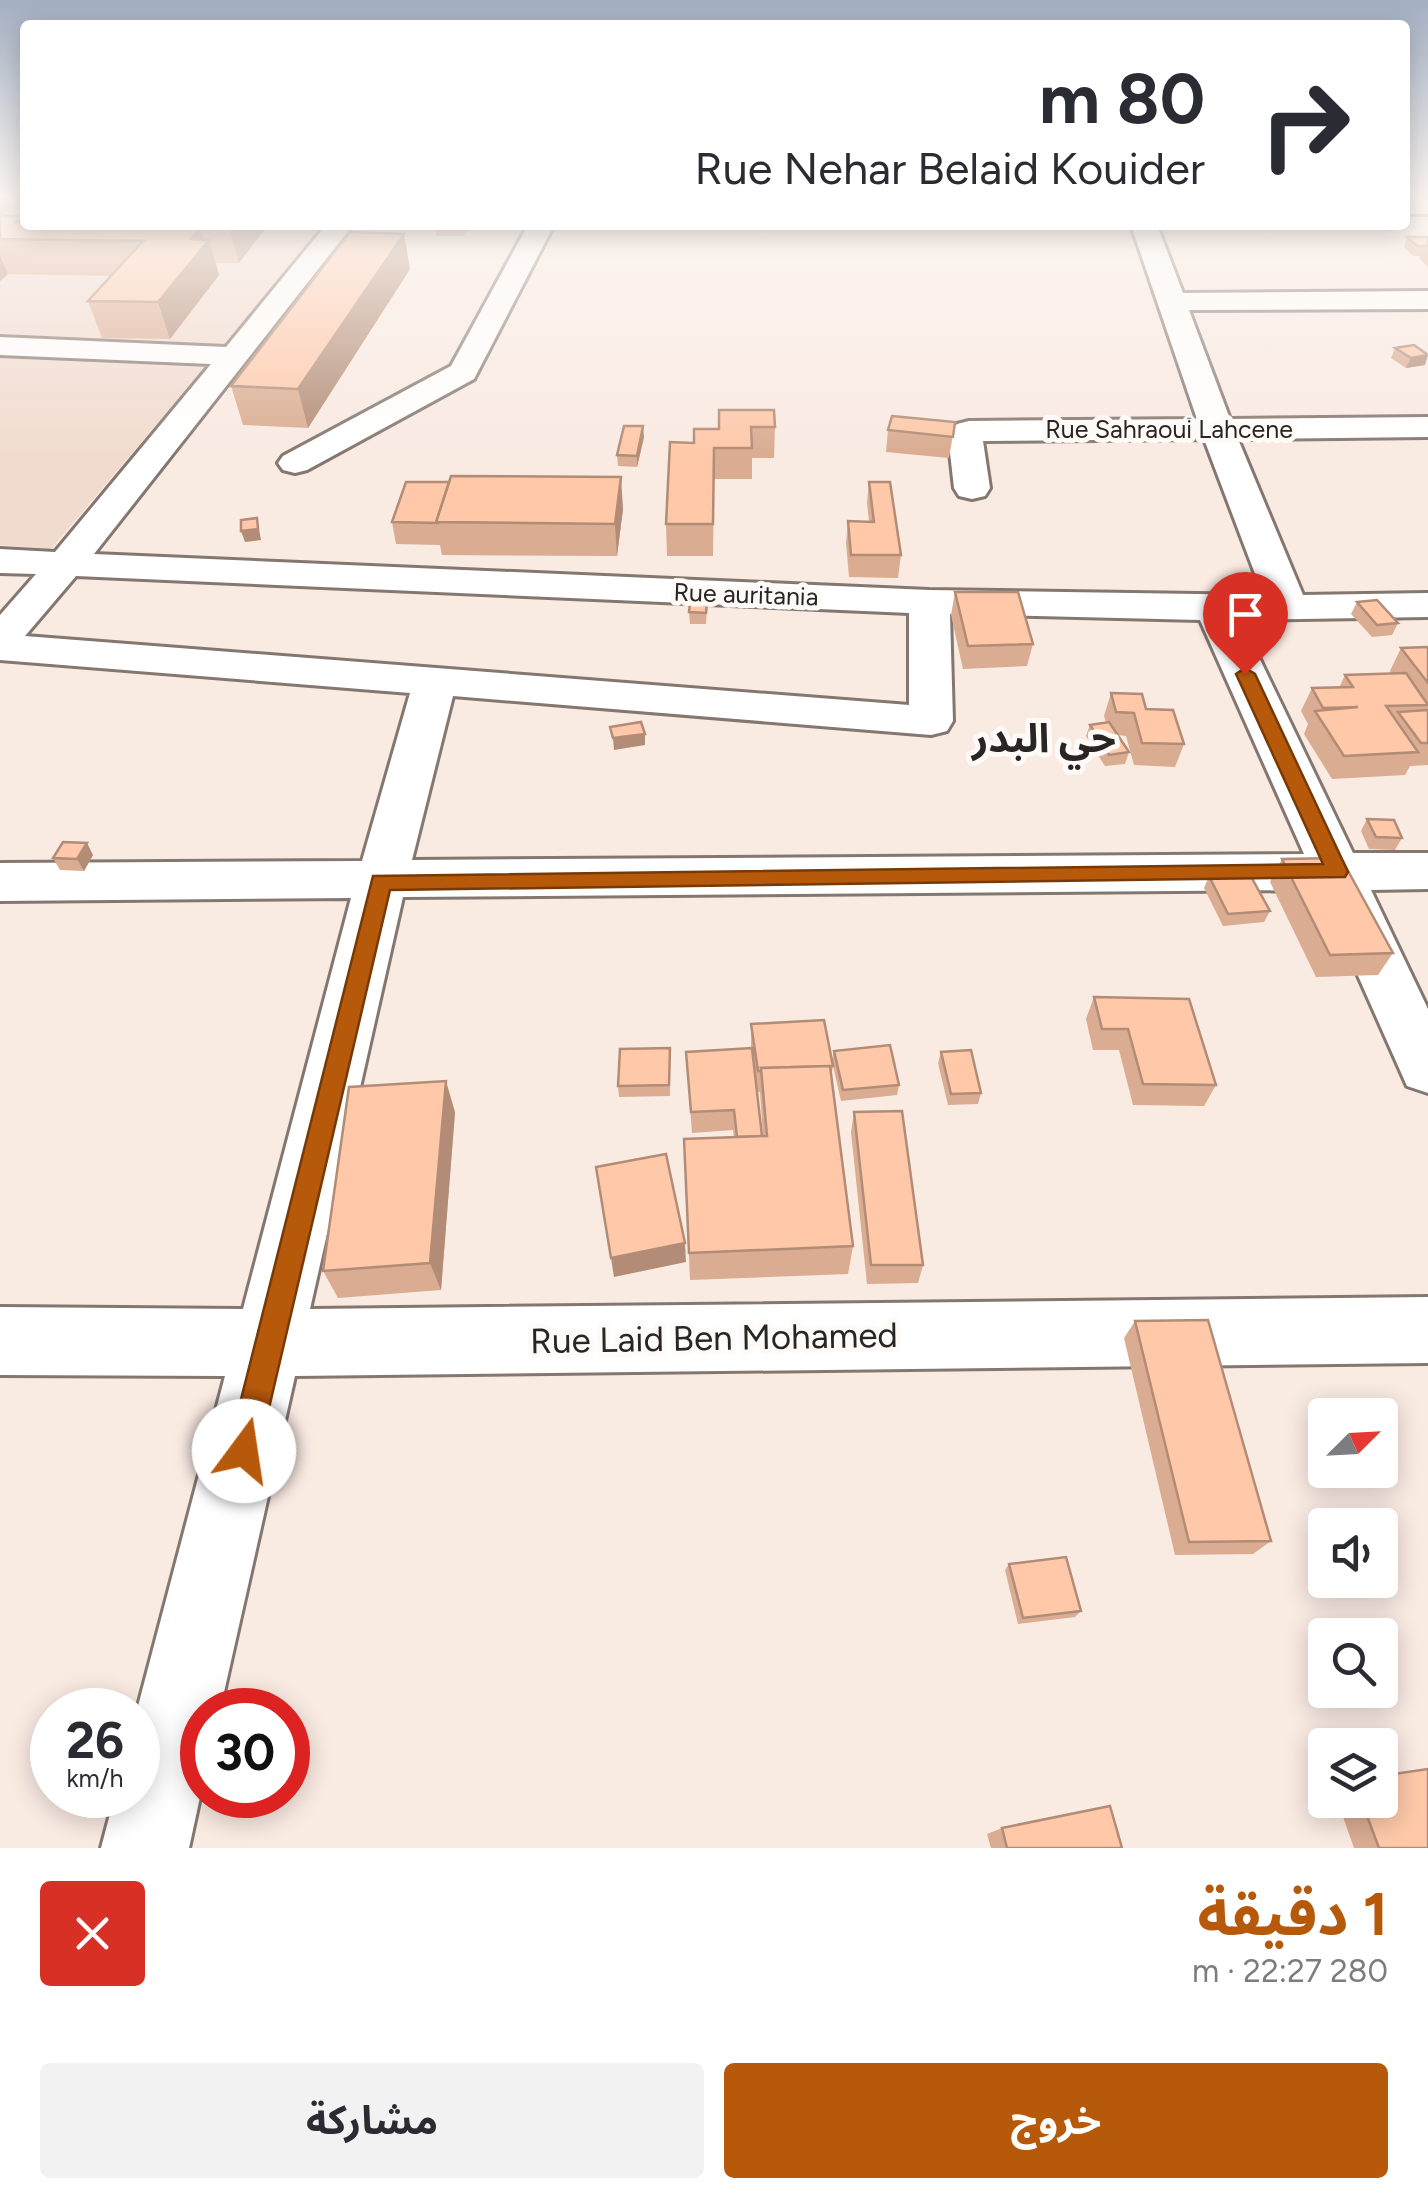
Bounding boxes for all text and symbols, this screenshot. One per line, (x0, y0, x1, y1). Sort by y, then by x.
text: 80 m (1039, 56, 1205, 141)
icon: right (1240, 60, 1370, 190)
text: Rue Nehar Belaid Kouider (695, 141, 1205, 195)
street label: Rue Sahraoui Lahcene (1045, 414, 1293, 444)
pin (1203, 572, 1288, 675)
street label: Rue auritania (673, 576, 819, 612)
icon: arrive (1218, 587, 1273, 642)
district label: حي البدر (970, 714, 1116, 770)
street label: Rue Laid Ben Mohamed (530, 1314, 898, 1362)
north arrow (1308, 1398, 1398, 1488)
map controls (1308, 1398, 1398, 1818)
position arrow (192, 1399, 296, 1503)
button: sound (1308, 1508, 1398, 1598)
button: search (1308, 1618, 1398, 1708)
speed limit sign: 30 (180, 1688, 310, 1818)
text: 26 (66, 1710, 124, 1771)
button: layers (1308, 1728, 1398, 1818)
text: km/h (66, 1763, 124, 1793)
text: 1 دقيقة (1197, 1878, 1388, 1950)
button: close (40, 1881, 145, 1986)
text: 280 m · 22:27 (1192, 1952, 1388, 1990)
button: مشاركة (40, 2063, 704, 2178)
button: خروج (724, 2063, 1388, 2178)

